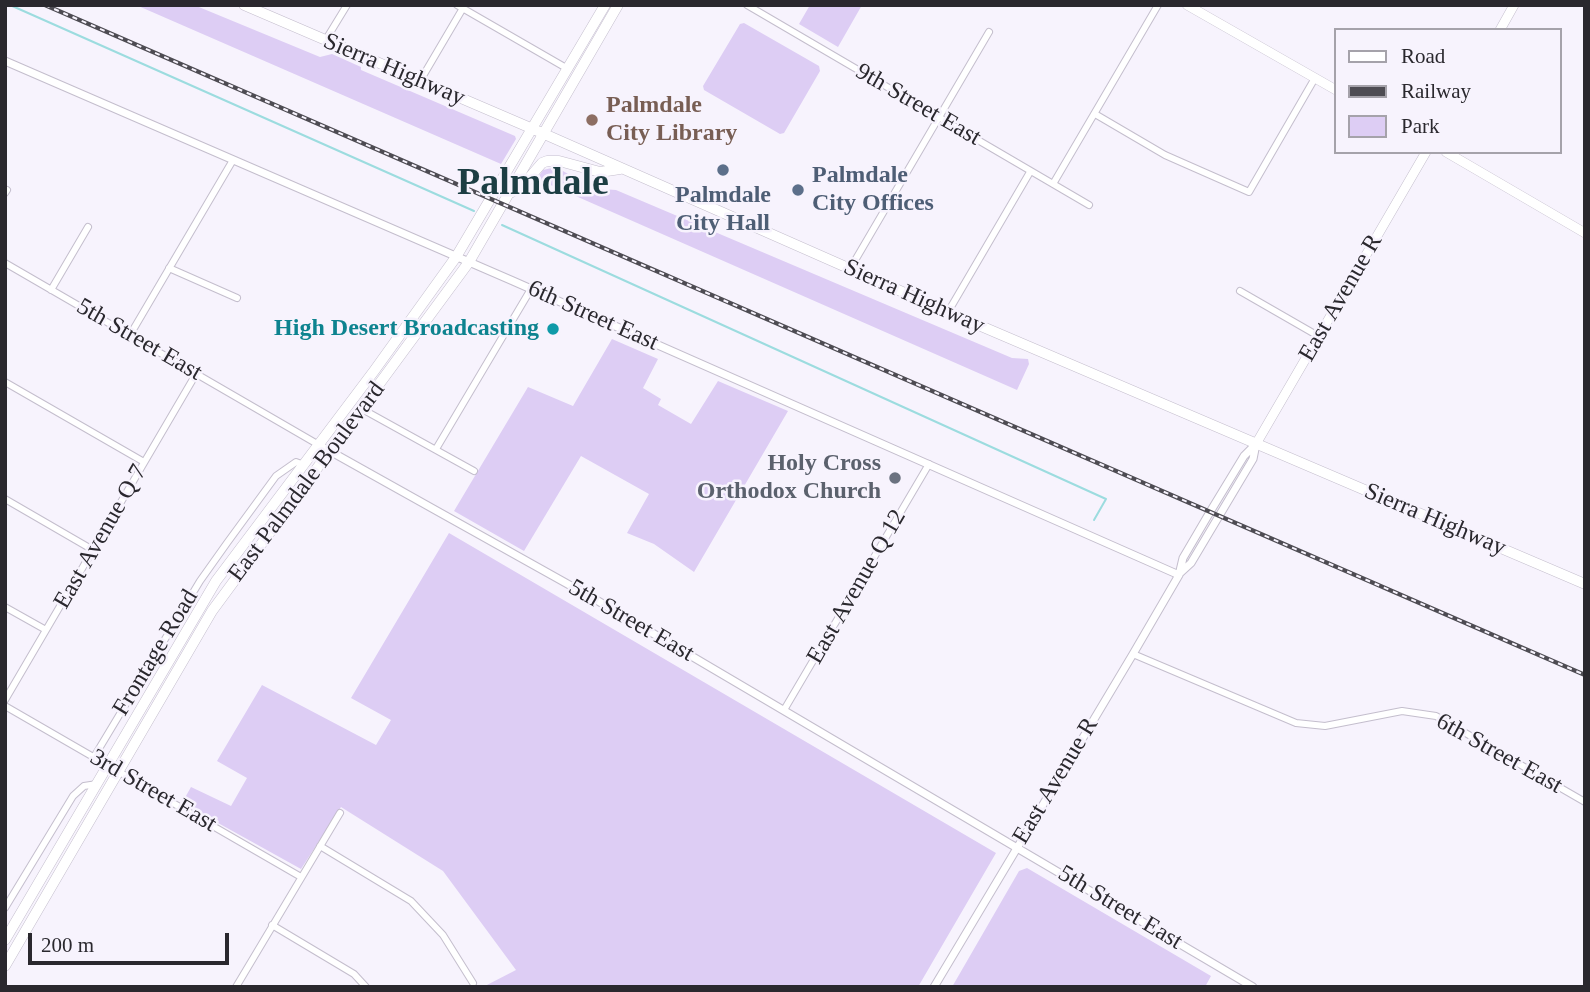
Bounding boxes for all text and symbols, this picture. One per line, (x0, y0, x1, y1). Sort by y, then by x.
street label: Sierra Highway (319, 27, 469, 113)
legend (1334, 28, 1562, 154)
text: Road (1401, 44, 1445, 68)
street label: 9th Street East (850, 58, 986, 152)
text: Railway (1401, 79, 1471, 103)
place label: Palmdale City Library (606, 92, 737, 148)
marker: Palmdale City Library (584, 112, 600, 128)
text: Park (1401, 114, 1440, 138)
district label: Palmdale (457, 161, 609, 207)
marker: Palmdale City Hall (715, 162, 731, 178)
place label: Palmdale City Offices (812, 162, 934, 218)
place label: Palmdale City Hall (675, 182, 771, 238)
marker: Palmdale City Offices (790, 182, 806, 198)
street label: East Avenue R (1293, 229, 1389, 367)
street label: Sierra Highway (839, 253, 989, 341)
street label: 6th Street East (523, 274, 663, 358)
street label: 5th Street East (71, 293, 207, 387)
place label: High Desert Broadcasting (274, 315, 539, 343)
marker: High Desert Broadcasting (545, 321, 561, 337)
street label: East Palmdale Boulevard (222, 376, 392, 588)
place label: Holy Cross Orthodox Church (697, 450, 881, 506)
street label: East Avenue Q 7 (48, 460, 154, 614)
marker: Holy Cross Orthodox Church (887, 470, 903, 486)
street label: Sierra Highway (1360, 477, 1510, 563)
street label: East Avenue Q 12 (801, 505, 913, 669)
street label: 5th Street East (563, 574, 699, 668)
street label: Frontage Road (107, 585, 205, 721)
street label: 6th Street East (1431, 707, 1567, 801)
street label: East Avenue R (1007, 713, 1105, 849)
street label: 3rd Street East (85, 743, 221, 839)
street label: 5th Street East (1053, 860, 1187, 956)
scale bar (32, 918, 233, 962)
text: 200 m (41, 933, 94, 957)

